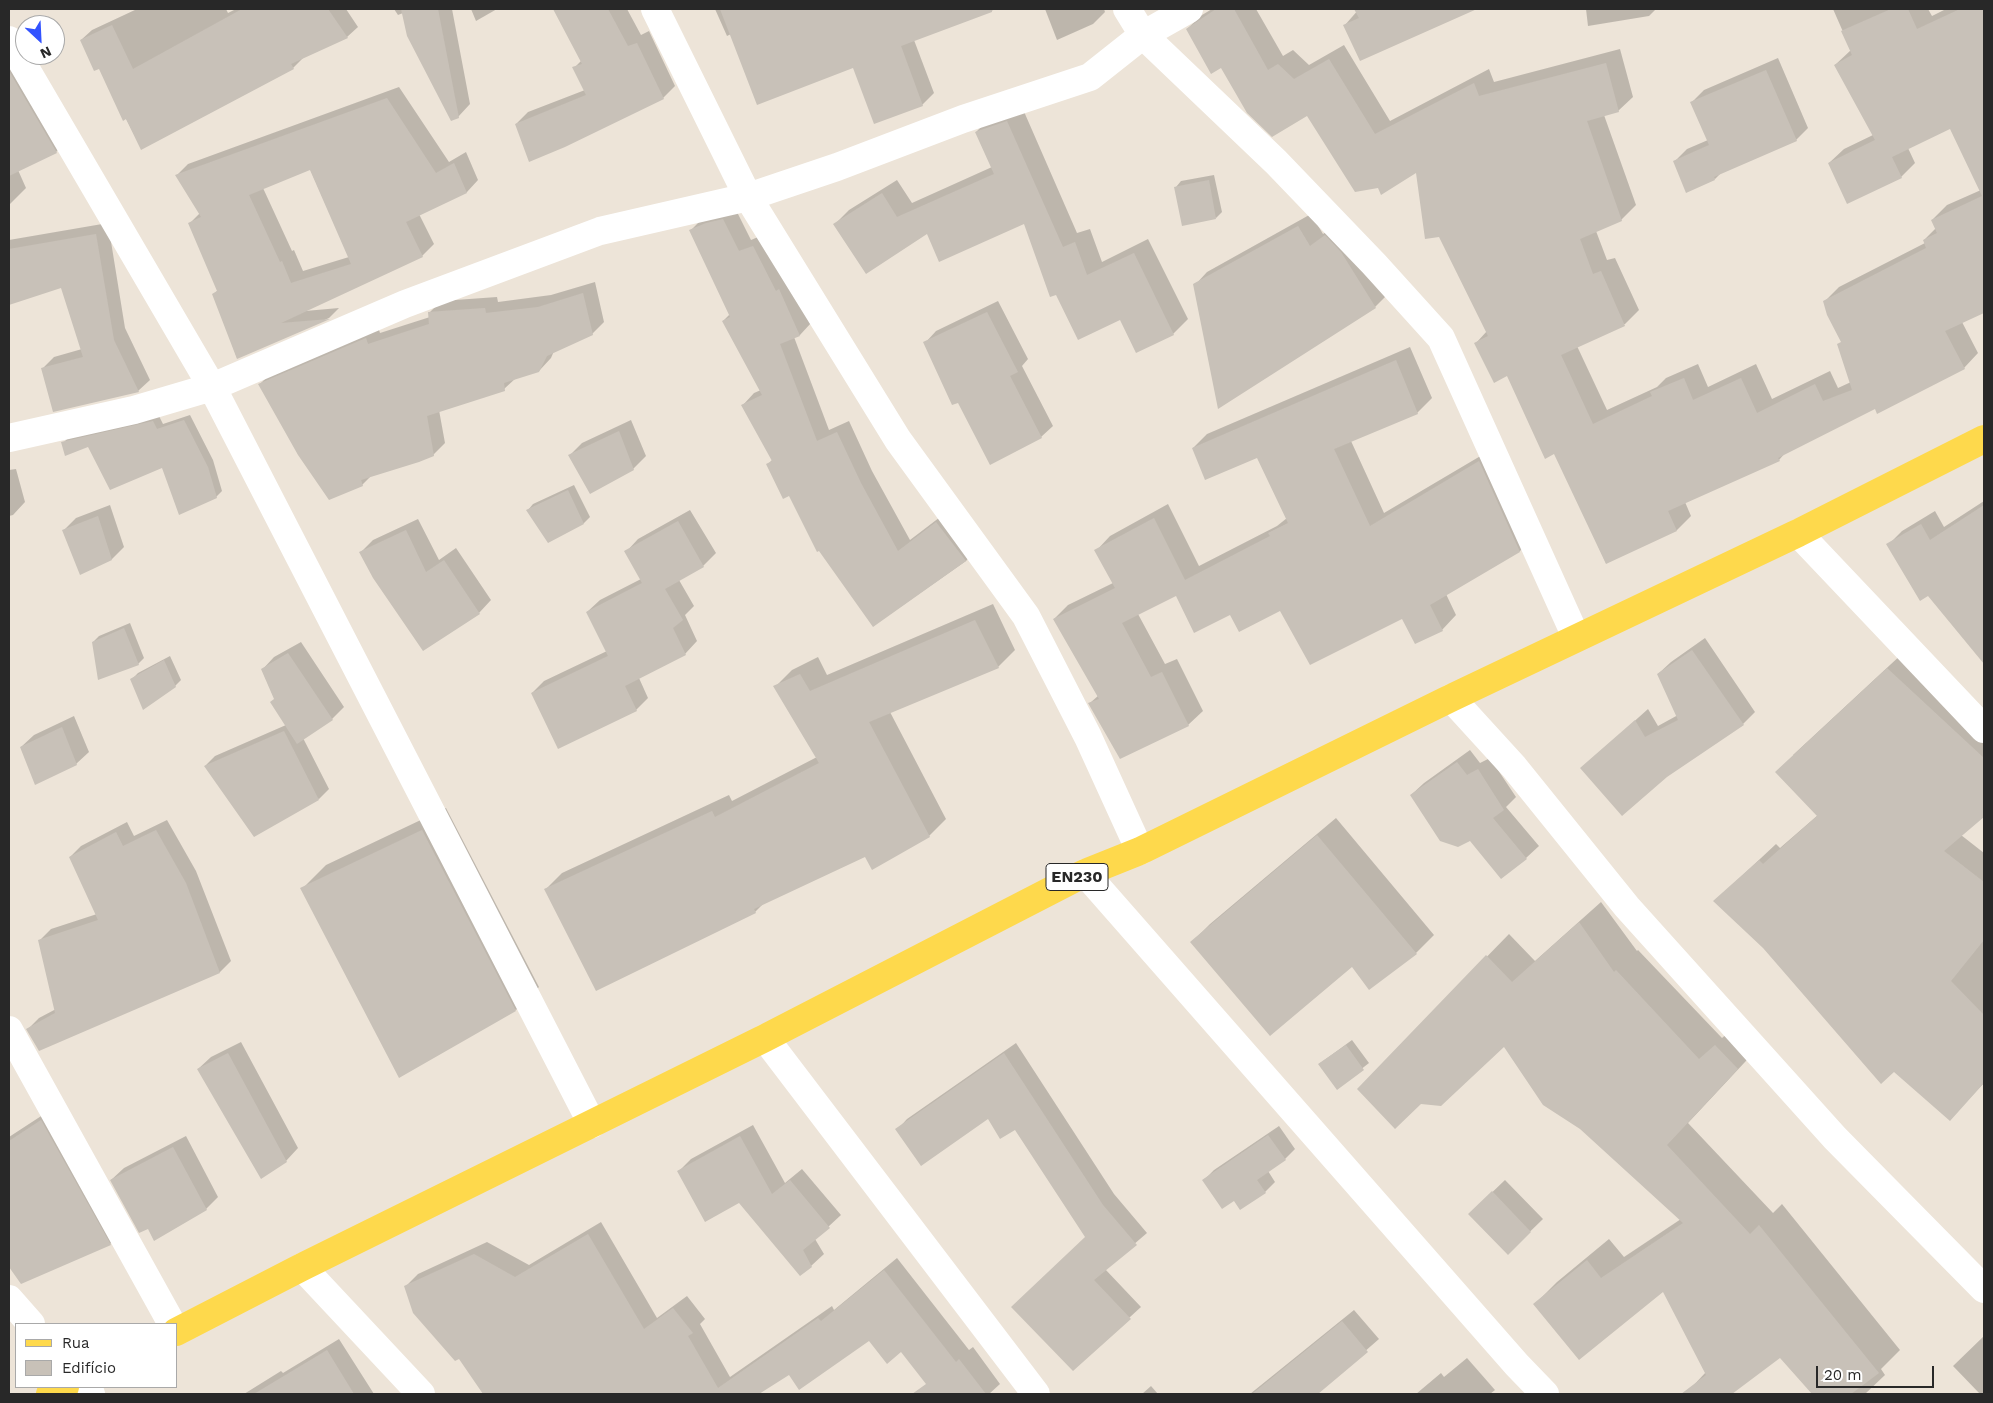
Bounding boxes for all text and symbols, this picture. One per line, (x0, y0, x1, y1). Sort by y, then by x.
north arrow (15, 15, 65, 65)
text: N (38, 43, 54, 62)
road number: EN230 (1046, 864, 1108, 890)
legend (15, 1323, 178, 1388)
text: Rua (62, 1334, 90, 1352)
scale bar (1818, 1356, 1936, 1388)
text: Edifício (62, 1359, 116, 1377)
text: 20 m (1824, 1366, 1862, 1384)

